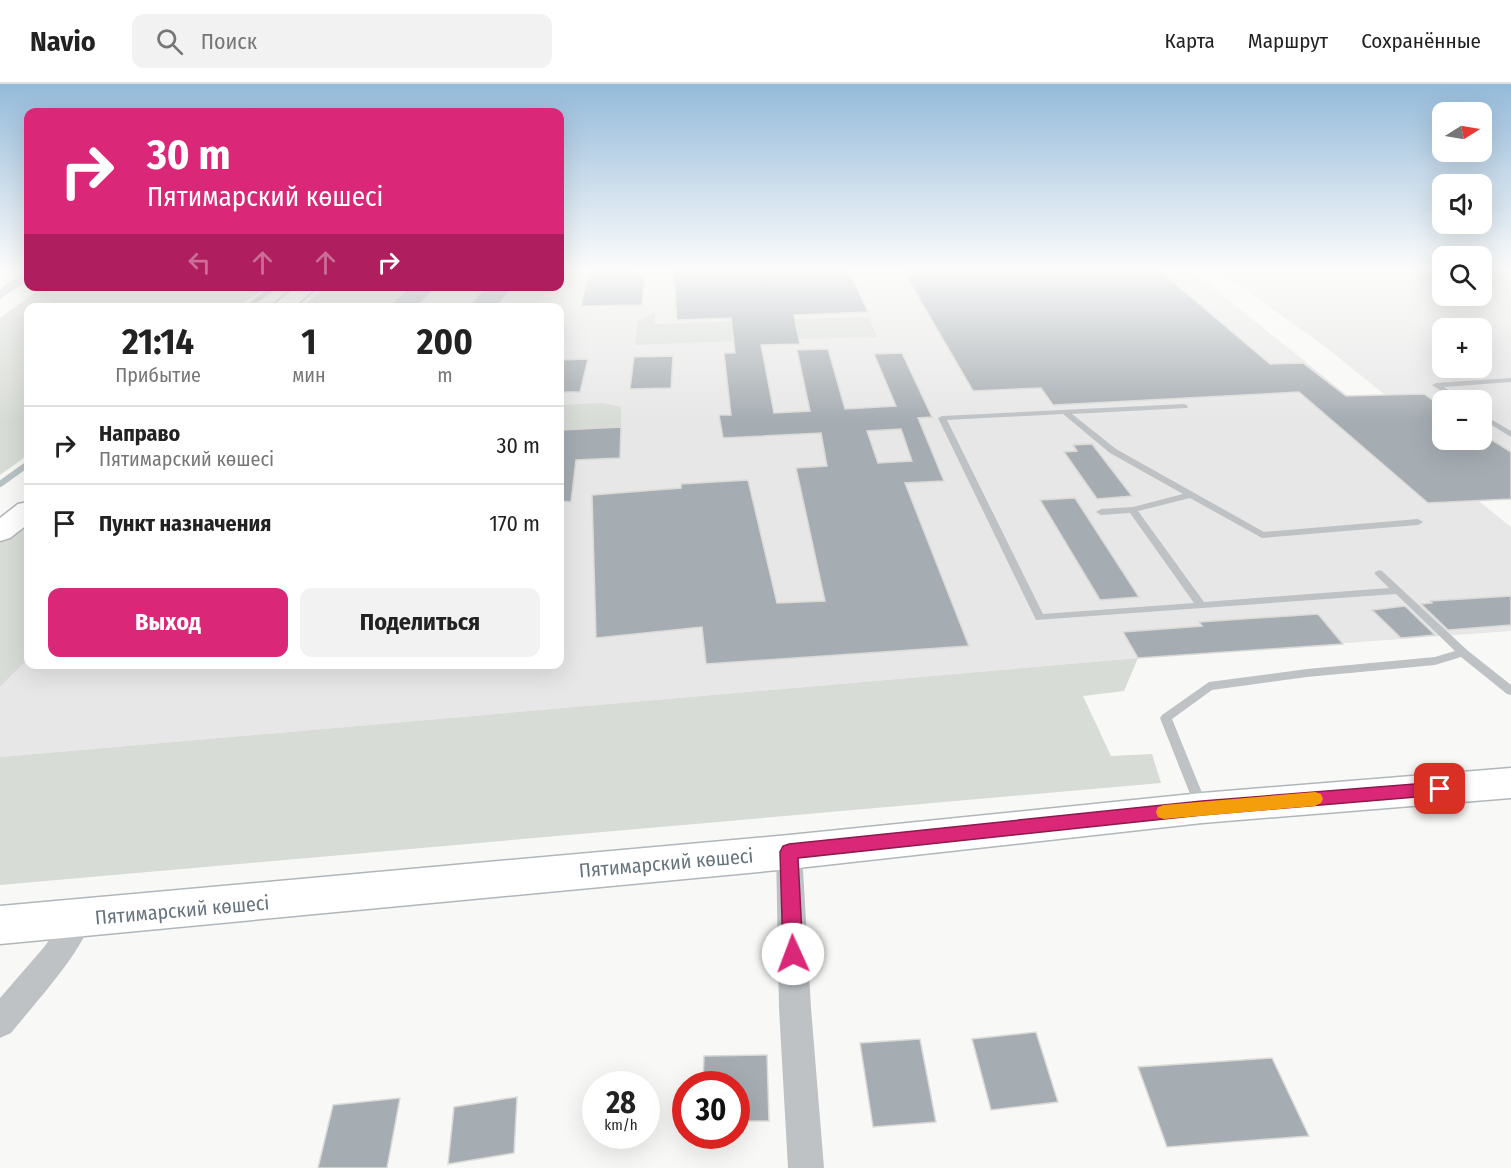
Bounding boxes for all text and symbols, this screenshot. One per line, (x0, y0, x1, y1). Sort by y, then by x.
search box (132, 14, 552, 68)
text: Navio (30, 25, 96, 58)
icon: search (153, 25, 186, 58)
text: Поиск (201, 28, 257, 55)
text: Карта (1165, 28, 1215, 54)
text: Маршрут (1248, 28, 1328, 54)
text: Сохранённые (1361, 28, 1481, 54)
north arrow (1432, 102, 1492, 162)
map controls (1432, 102, 1492, 450)
text: 30 m (147, 130, 231, 180)
icon: right (48, 132, 126, 210)
button: sound (1432, 174, 1492, 234)
text: Пятимарский көшесі (147, 181, 383, 213)
icon: left (183, 246, 216, 279)
icon: ahead (246, 246, 279, 279)
icon: ahead (309, 246, 342, 279)
icon: right (372, 246, 405, 279)
button: search (1432, 246, 1492, 306)
button: + (1432, 318, 1492, 378)
text: 21:14 (122, 320, 194, 364)
text: 1 (301, 320, 317, 364)
text: 200 (417, 320, 473, 364)
text: Прибытие (115, 363, 201, 387)
text: мин (292, 363, 326, 387)
text: m (437, 363, 453, 387)
button: − (1432, 390, 1492, 450)
text: Направо (99, 420, 180, 447)
icon: right (48, 429, 81, 462)
text: 30 m (497, 432, 540, 459)
text: Пятимарский көшесі (99, 447, 274, 471)
icon: arrive (48, 507, 81, 540)
text: Пункт назначения (99, 510, 271, 537)
text: 170 m (489, 510, 540, 537)
button: Выход (48, 588, 288, 657)
button: Поделиться (300, 588, 540, 657)
pin (1414, 763, 1465, 814)
icon: arrive (1423, 772, 1456, 805)
street label: Пятимарский көшесі (578, 843, 754, 883)
street label: Пятимарский көшесі (94, 890, 270, 930)
position arrow (761, 922, 825, 986)
speed limit sign: 30 (672, 1071, 750, 1149)
text: 28 (606, 1085, 636, 1121)
text: km/h (604, 1116, 638, 1134)

